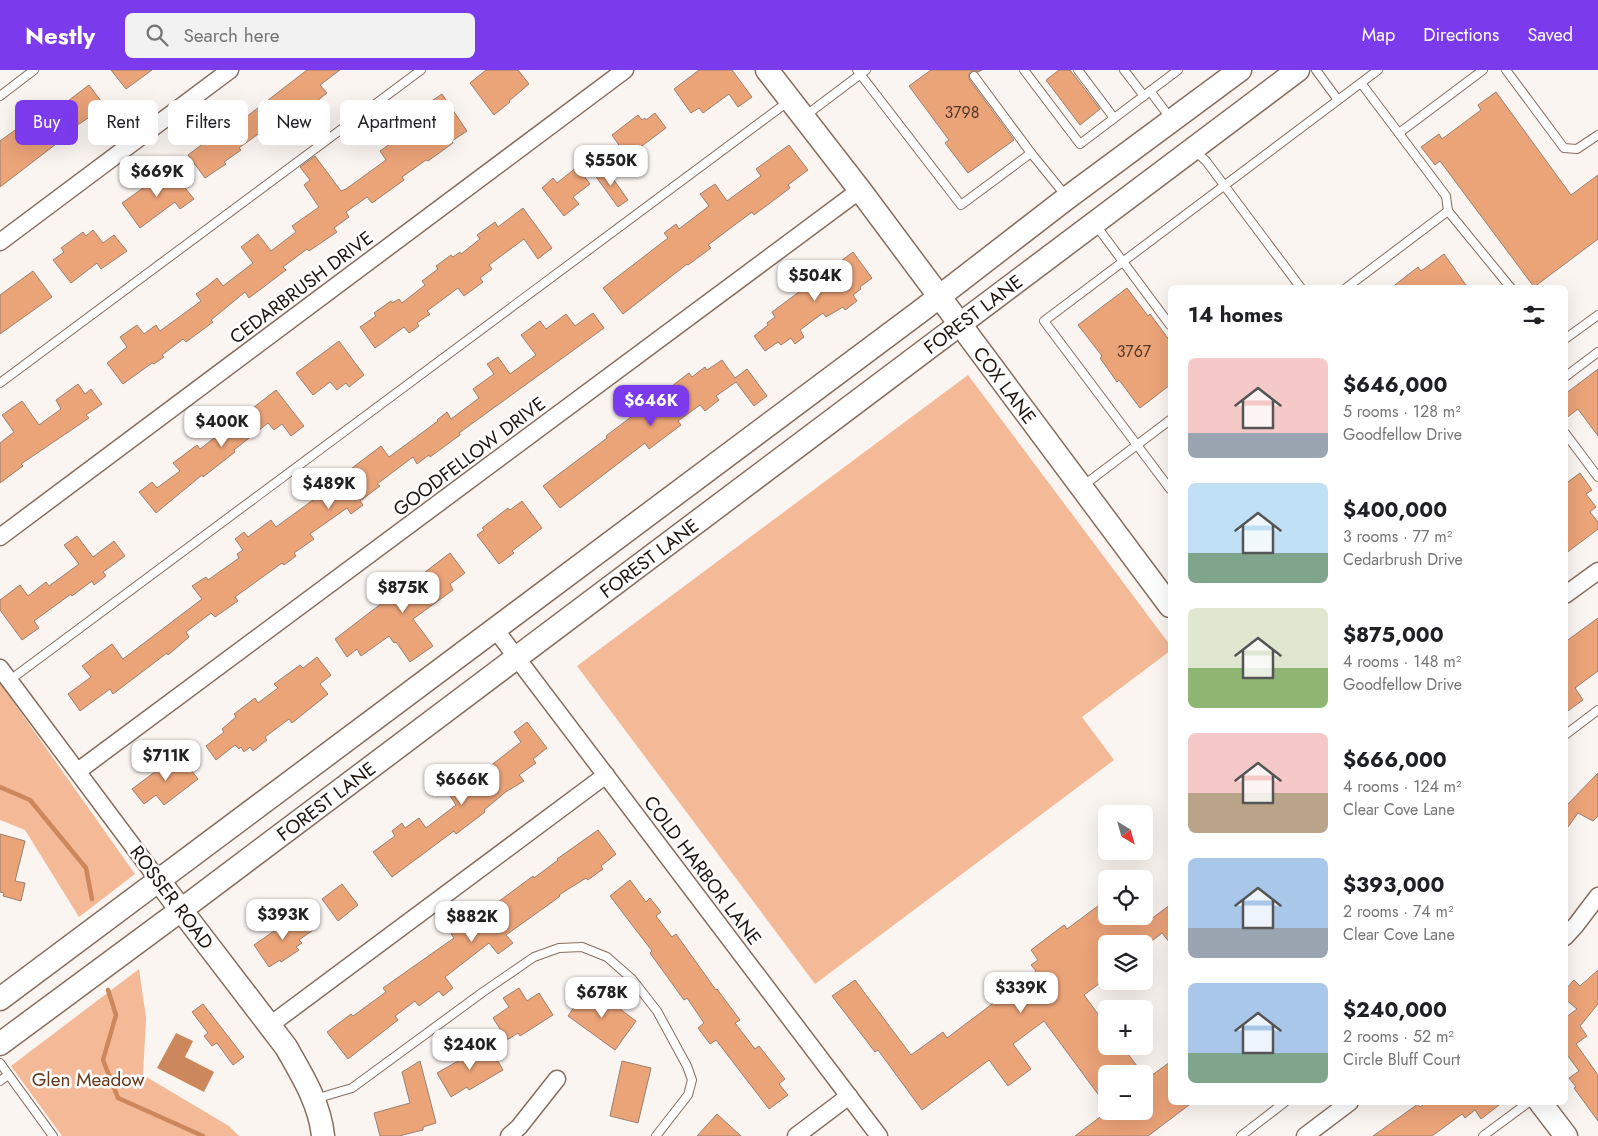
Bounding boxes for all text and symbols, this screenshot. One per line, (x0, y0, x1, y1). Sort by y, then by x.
search box (125, 13, 475, 58)
text: Nestly (25, 18, 95, 53)
icon: search (143, 21, 171, 49)
text: Search here (183, 22, 279, 49)
text: Map (1362, 22, 1395, 48)
text: Directions (1423, 22, 1499, 48)
text: Saved (1527, 22, 1573, 48)
chip: Buy (15, 100, 78, 145)
chip: Rent (88, 100, 158, 145)
chip: Filters (168, 100, 248, 145)
chip: New (258, 100, 330, 145)
chip: Apartment (340, 100, 454, 145)
house number: 3798 (945, 101, 979, 124)
pin: $550K (576, 144, 646, 187)
text: $550K (585, 149, 637, 172)
pin: $669K (122, 156, 192, 198)
text: $669K (130, 160, 184, 183)
street label: CEDARBRUSH DRIVE (224, 225, 379, 350)
pin: $504K (780, 260, 850, 302)
text: $504K (788, 264, 842, 287)
street label: FOREST LANE (918, 268, 1028, 361)
text: 14 homes (1188, 300, 1283, 330)
icon: filters (1520, 301, 1548, 329)
house number: 3767 (1117, 340, 1152, 363)
street label: COX LANE (967, 341, 1043, 430)
text: $646,000 (1343, 370, 1447, 400)
icon: home (1228, 378, 1288, 438)
pin: $646K (616, 384, 686, 427)
text: $646K (624, 389, 678, 412)
street label: GOODFELLOW DRIVE (388, 390, 551, 523)
text: 5 rooms · 128 m² (1343, 400, 1461, 423)
pin: $400K (187, 406, 257, 448)
text: $400K (195, 410, 249, 433)
text: Goodfellow Drive (1343, 423, 1462, 446)
pin: $489K (294, 468, 364, 510)
text: $489K (302, 472, 356, 495)
text: $400,000 (1343, 495, 1447, 525)
icon: home (1228, 503, 1288, 563)
street label: FOREST LANE (594, 512, 704, 605)
text: 3 rooms · 77 m² (1343, 525, 1452, 548)
text: Cedarbrush Drive (1343, 548, 1463, 571)
pin: $875K (368, 572, 438, 614)
text: $875K (378, 576, 428, 599)
text: $875,000 (1343, 620, 1444, 650)
icon: home (1228, 628, 1288, 688)
text: 4 rooms · 148 m² (1343, 650, 1461, 673)
text: Goodfellow Drive (1343, 673, 1462, 696)
pin: $711K (131, 740, 201, 782)
text: $711K (142, 744, 190, 767)
text: $666,000 (1343, 745, 1447, 775)
icon: home (1228, 753, 1288, 813)
street label: FOREST LANE (271, 755, 381, 848)
pin: $666K (427, 764, 497, 806)
text: $666K (435, 768, 489, 791)
text: 4 rooms · 124 m² (1343, 775, 1462, 798)
street label: COLD HARBOR LANE (637, 790, 768, 951)
text: Clear Cove Lane (1343, 798, 1455, 821)
north arrow (1098, 805, 1152, 860)
map controls (1098, 805, 1153, 1120)
street label: ROSSER ROAD (124, 840, 220, 955)
button: locate (1098, 870, 1153, 925)
text: $393,000 (1343, 870, 1444, 900)
icon: home (1228, 878, 1288, 938)
pin: $393K (248, 898, 318, 941)
pin: $882K (437, 900, 507, 943)
text: 2 rooms · 74 m² (1343, 900, 1454, 923)
text: $393K (257, 903, 309, 926)
text: $882K (446, 905, 498, 928)
text: Clear Cove Lane (1343, 923, 1455, 946)
button: layers (1098, 935, 1153, 990)
pin: $339K (986, 972, 1056, 1014)
pin: $678K (567, 976, 637, 1019)
text: $339K (995, 976, 1047, 999)
text: $678K (576, 981, 628, 1004)
text: $240,000 (1343, 995, 1447, 1025)
button: + (1098, 1000, 1153, 1055)
icon: home (1228, 1003, 1288, 1063)
text: 2 rooms · 52 m² (1343, 1025, 1454, 1048)
pin: $240K (435, 1028, 505, 1071)
text: $240K (443, 1033, 497, 1056)
text: Circle Bluff Court (1343, 1048, 1460, 1071)
button: − (1098, 1065, 1153, 1120)
park label: Glen Meadow (32, 1066, 144, 1093)

